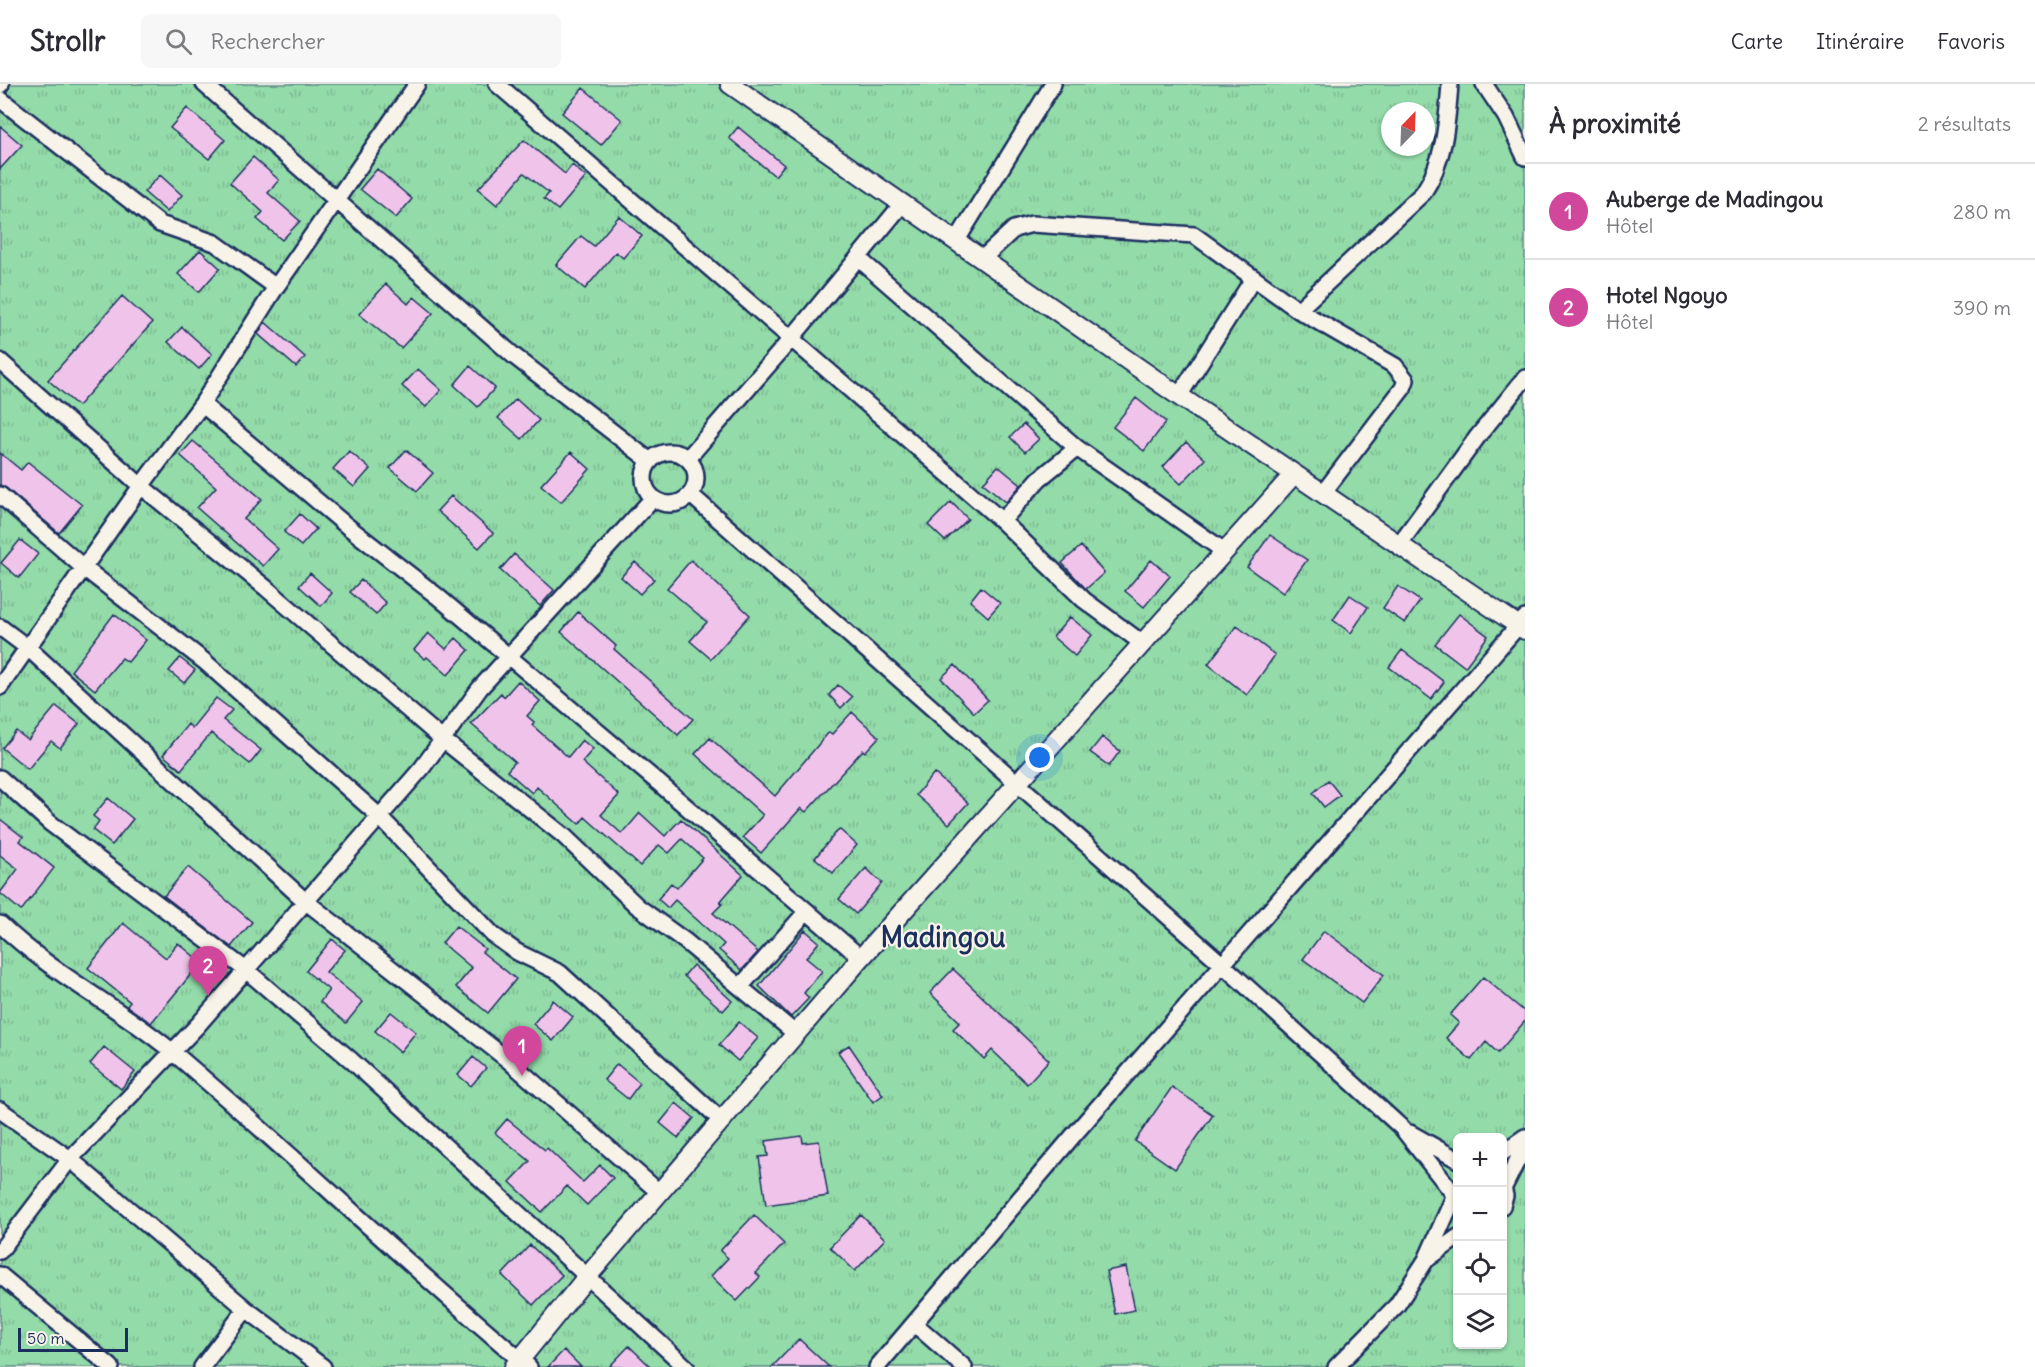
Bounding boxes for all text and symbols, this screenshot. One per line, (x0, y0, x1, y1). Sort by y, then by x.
search box (141, 14, 561, 68)
text: Strollr (30, 23, 105, 59)
icon: search (162, 25, 195, 58)
text: Rechercher (210, 27, 325, 55)
text: Carte (1731, 28, 1783, 55)
text: Itinéraire (1816, 28, 1904, 55)
text: Favoris (1937, 28, 2005, 55)
north arrow (1381, 102, 1435, 156)
text: À proximité (1549, 107, 1681, 140)
text: 2 résultats (1918, 111, 2011, 136)
text: Auberge de Madingou (1606, 185, 1823, 213)
text: 1 (1565, 199, 1572, 224)
text: 280 m (1953, 199, 2011, 224)
text: Hôtel (1606, 213, 1653, 238)
text: Hotel Ngoyo (1606, 281, 1728, 309)
text: 2 (1563, 295, 1574, 320)
text: 390 m (1953, 295, 2011, 320)
text: Hôtel (1606, 309, 1653, 334)
your location (1025, 743, 1054, 772)
district label: Madingou (880, 919, 1006, 955)
pin: 2 (188, 946, 228, 996)
pin: 1 (502, 1026, 542, 1076)
map controls (1453, 1133, 1507, 1349)
button: + (1453, 1133, 1507, 1187)
button: − (1453, 1187, 1507, 1241)
button: locate (1453, 1241, 1507, 1295)
button: layers (1453, 1295, 1507, 1349)
scale bar (18, 1325, 128, 1352)
text: 50 m (27, 1328, 65, 1348)

